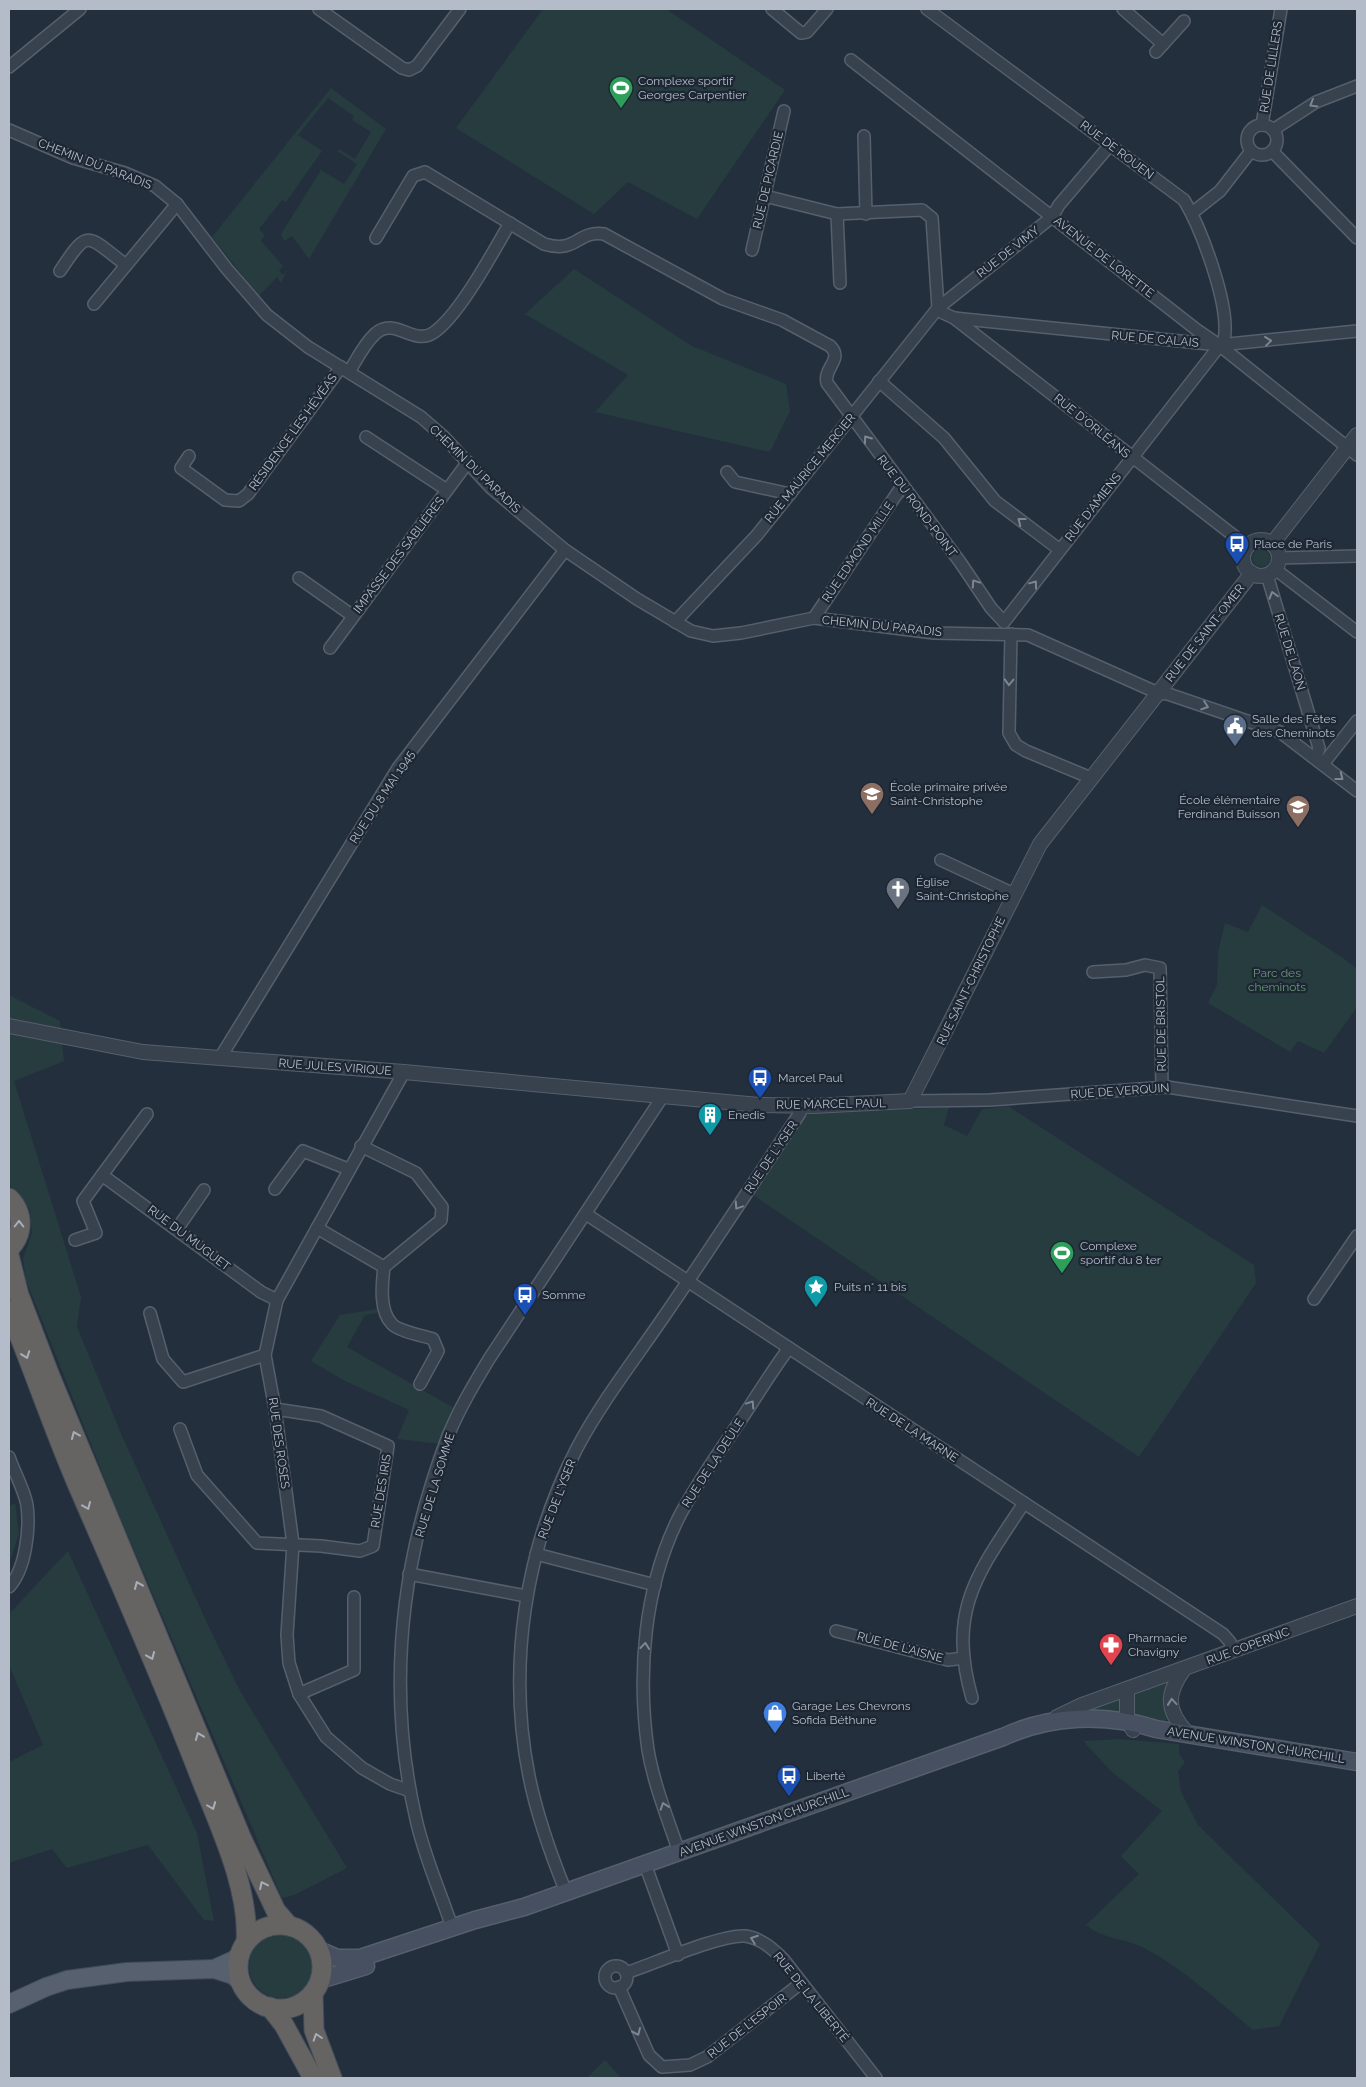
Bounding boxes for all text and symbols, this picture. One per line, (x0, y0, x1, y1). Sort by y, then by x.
street label: RUE DE LILLERS (1257, 20, 1285, 114)
place label: Complexe sportif Georges Carpentier (638, 74, 747, 102)
sports icon: Complexe sportif Georges Carpentier (608, 75, 634, 109)
one-way arrow (1310, 98, 1319, 108)
street label: RUE DE ROUEN (1077, 118, 1157, 182)
street label: RUE DE PICARDIE (750, 130, 786, 230)
street label: CHEMIN DU PARADIS (36, 136, 154, 192)
street label: AVENUE DE LORETTE (1051, 214, 1157, 300)
street label: RUE DE VIMY (974, 223, 1042, 281)
street label: RUE DE CALAIS (1111, 328, 1199, 350)
one-way arrow (1264, 336, 1272, 347)
street label: RÉSIDENCE LES HÉVÉAS (246, 371, 340, 493)
street label: RUE D'ORLÉANS (1051, 391, 1133, 461)
street label: RUE MAURICE MERCIER (762, 411, 858, 525)
street label: CHEMIN DU PARADIS (427, 422, 523, 516)
one-way arrow (865, 436, 873, 445)
street label: RUE DU ROND-POINT (874, 452, 960, 560)
street label: RUE D'AMIENS (1062, 470, 1124, 544)
street label: IMPASSE DES SABLIÈRES (351, 494, 447, 616)
street label: RUE EDMOND MILLE (819, 499, 897, 605)
one-way arrow (1017, 518, 1027, 527)
bus stop icon: Place de Paris (1224, 531, 1250, 565)
place label: Place de Paris (1254, 537, 1332, 551)
one-way arrow (972, 580, 981, 589)
one-way arrow (1028, 580, 1037, 590)
street label: RUE DE SAINT-OMER (1163, 581, 1248, 685)
one-way arrow (1268, 591, 1278, 599)
street label: RUE DE LAON (1272, 612, 1308, 692)
street label: CHEMIN DU PARADIS (821, 613, 943, 639)
one-way arrow (1004, 679, 1014, 687)
one-way arrow (1200, 700, 1208, 710)
place label: Salle des Fêtes des Cheminots (1252, 712, 1336, 740)
public building icon: Salle des Fêtes des Cheminots (1222, 713, 1248, 747)
street label: RUE DU 8 MAI 1945 (347, 747, 418, 846)
one-way arrow (1334, 772, 1343, 780)
place label: École primaire privée Saint-Christophe (890, 780, 1007, 808)
school or university icon: École primaire privée Saint-Christophe (859, 781, 885, 815)
place label: École élémentaire Ferdinand Buisson (1178, 793, 1280, 821)
school or university icon: École élémentaire Ferdinand Buisson (1285, 794, 1311, 828)
place label: Église Saint-Christophe (916, 875, 1009, 903)
church icon: Église Saint-Christophe (885, 876, 911, 910)
street label: RUE SAINT-CHRISTOPHE (934, 914, 1008, 1048)
park label: Parc des cheminots (1248, 966, 1306, 994)
street label: RUE DE BRISTOL (1153, 976, 1169, 1072)
street label: RUE JULES VIRIQUE (278, 1056, 392, 1078)
bus stop icon: Marcel Paul (747, 1065, 773, 1099)
place label: Marcel Paul (778, 1071, 844, 1085)
street label: RUE DE VERQUIN (1070, 1081, 1170, 1101)
street label: RUE MARCEL PAUL (776, 1096, 886, 1112)
building icon: Enedis (697, 1102, 723, 1136)
place label: Enedis (728, 1108, 765, 1122)
street label: RUE DE L'YSER (742, 1118, 800, 1196)
one-way arrow (735, 1200, 744, 1210)
street label: RUE DU MUGUET (145, 1202, 234, 1274)
one-way arrow (14, 1219, 24, 1227)
place label: Complexe sportif du 8 ter (1080, 1239, 1162, 1267)
sports icon: Complexe sportif du 8 ter (1049, 1240, 1075, 1274)
place icon: Puits n° 11 bis (803, 1274, 829, 1308)
place label: Puits n° 11 bis (834, 1280, 907, 1294)
bus stop icon: Somme (512, 1282, 538, 1316)
place label: Somme (542, 1288, 586, 1302)
one-way arrow (20, 1351, 30, 1359)
street label: RUE DE LA MARNE (863, 1395, 961, 1465)
street label: RUE DES ROSES (266, 1396, 292, 1490)
one-way arrow (745, 1400, 754, 1410)
street label: RUE DE LA DEÛLE (679, 1416, 747, 1510)
street label: RUE DE LA SOMME (412, 1431, 458, 1539)
one-way arrow (71, 1432, 81, 1440)
street label: RUE DES IRIS (368, 1453, 394, 1529)
street label: RUE DE L'YSER (535, 1457, 579, 1541)
one-way arrow (80, 1501, 91, 1510)
one-way arrow (133, 1582, 143, 1590)
street label: RUE COPERNIC (1204, 1624, 1292, 1668)
street label: RUE DE L'AISNE (855, 1629, 945, 1665)
place label: Pharmacie Chavigny (1128, 1631, 1187, 1659)
pharmacy icon: Pharmacie Chavigny (1098, 1632, 1124, 1666)
one-way arrow (639, 1641, 650, 1649)
one-way arrow (145, 1651, 155, 1659)
one-way arrow (1166, 1697, 1177, 1705)
place label: Garage Les Chevrons Sofida Béthune (792, 1699, 911, 1727)
shop icon: Garage Les Chevrons Sofida Béthune (762, 1700, 788, 1734)
street label: AVENUE WINSTON CHURCHILL (1166, 1724, 1346, 1766)
one-way arrow (195, 1732, 206, 1741)
bus stop icon: Liberté (776, 1763, 802, 1797)
place label: Liberté (806, 1769, 845, 1783)
street label: AVENUE WINSTON CHURCHILL (677, 1785, 851, 1859)
one-way arrow (206, 1801, 216, 1810)
one-way arrow (659, 1802, 669, 1810)
one-way arrow (259, 1881, 269, 1890)
one-way arrow (750, 1935, 759, 1945)
street label: RUE DE LA LIBERTÉ (770, 1949, 852, 2045)
street label: RUE DE L'ESPOIR (705, 1991, 789, 2061)
one-way arrow (631, 2027, 642, 2036)
one-way arrow (312, 2033, 322, 2041)

